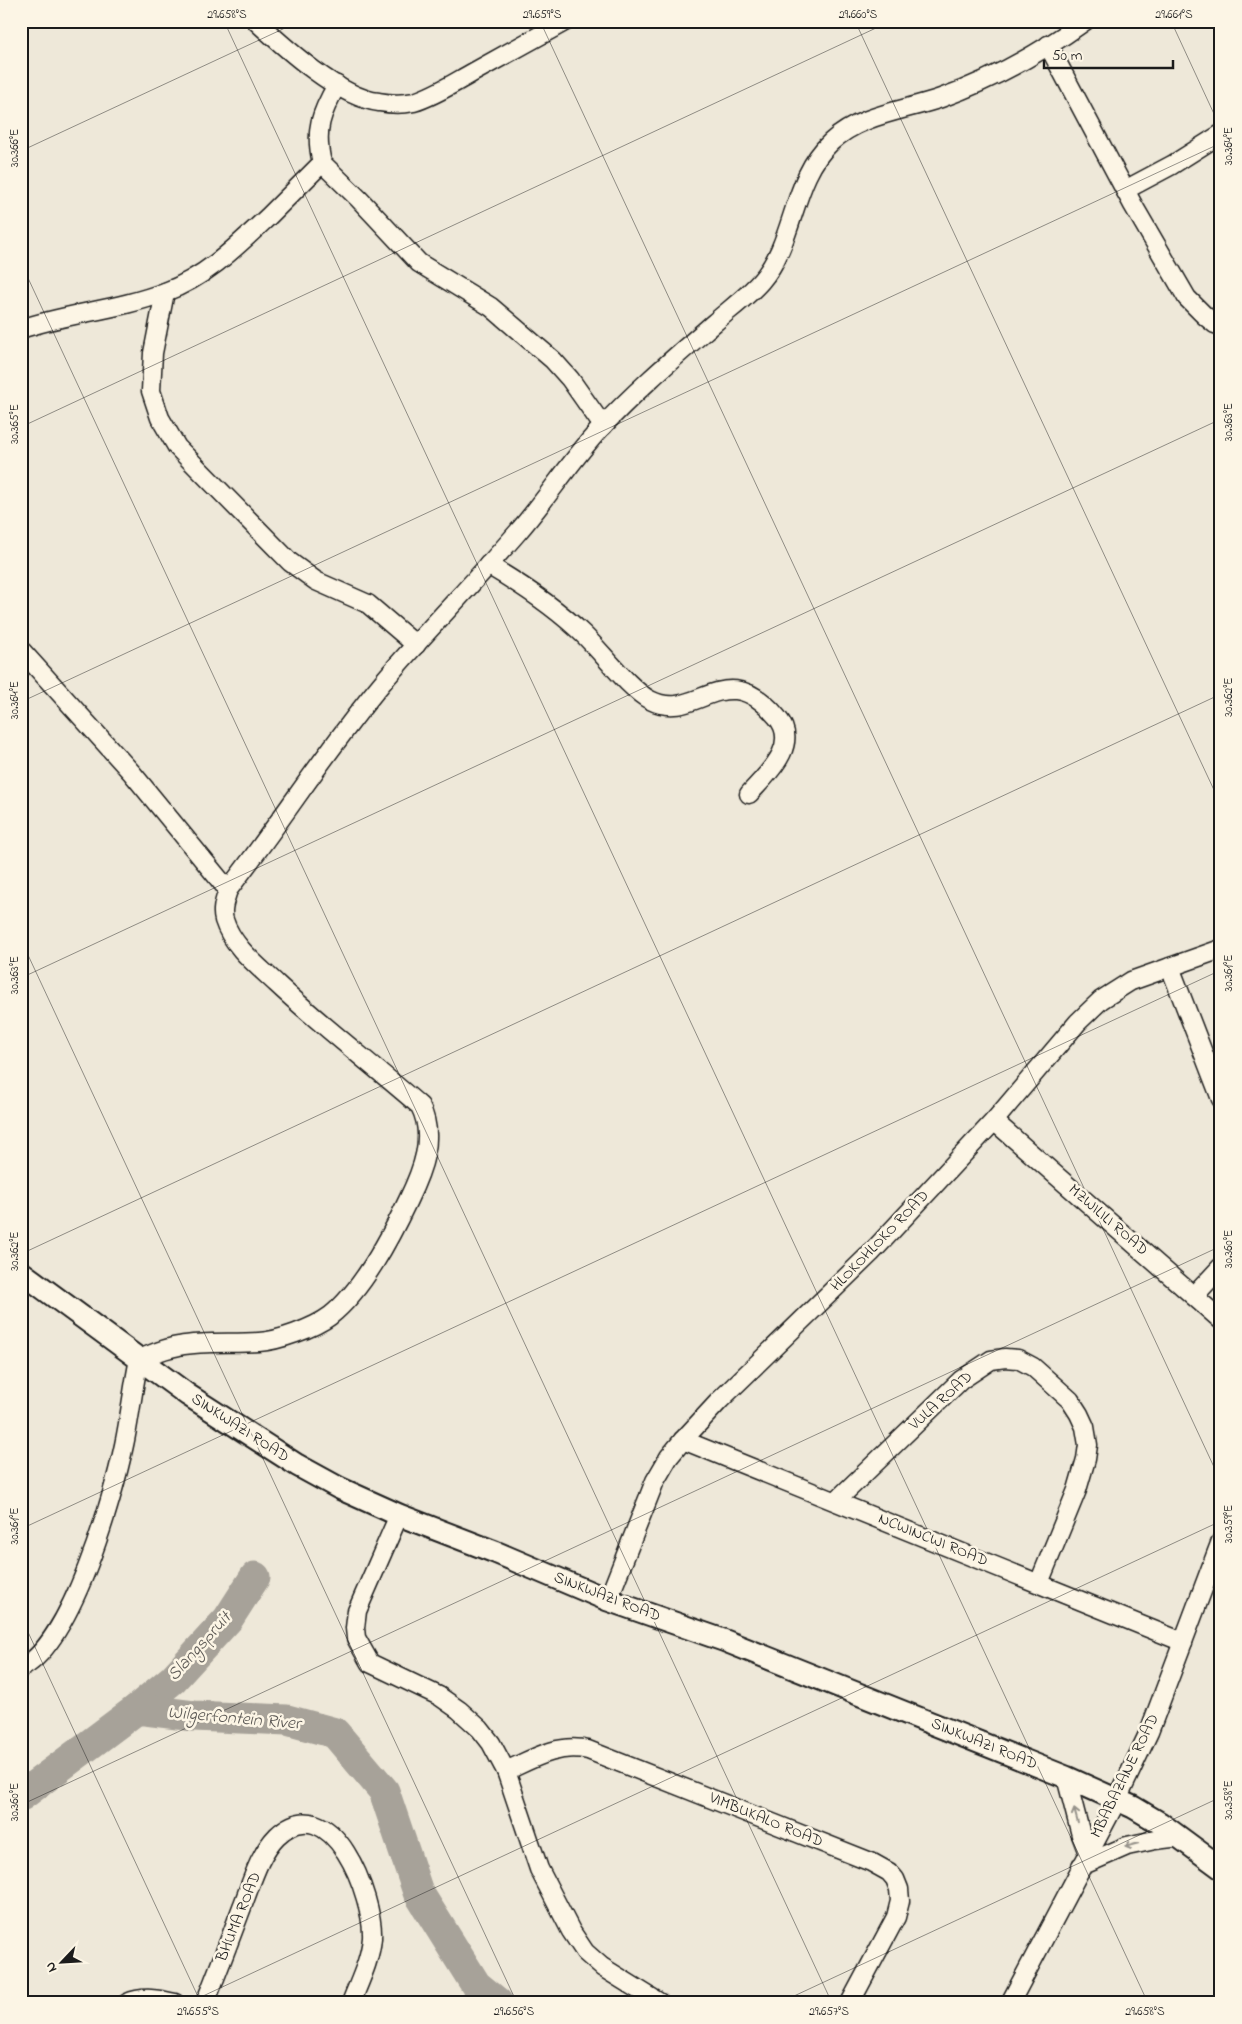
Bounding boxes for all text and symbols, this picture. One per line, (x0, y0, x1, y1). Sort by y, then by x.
text: 29.658°S (207, 6, 247, 24)
text: 29.659°S (523, 6, 562, 24)
text: 29.660°S (839, 6, 878, 24)
text: 29.661°S (1155, 6, 1193, 24)
scale bar (1044, 38, 1173, 70)
text: 50 m (1052, 45, 1083, 67)
text: 30.364°E (1220, 127, 1238, 165)
text: 30.366°E (6, 129, 24, 167)
text: 30.363°E (1220, 403, 1238, 441)
text: 30.365°E (6, 404, 24, 444)
text: 30.362°E (1220, 677, 1238, 717)
text: 30.364°E (6, 681, 24, 719)
text: 30.361°E (1220, 954, 1238, 992)
text: 30.363°E (6, 956, 24, 994)
street label: MZWILILI ROAD (1063, 1178, 1153, 1262)
street label: HLOKOHLOKO ROAD (825, 1185, 935, 1297)
text: 30.360°E (1220, 1230, 1238, 1268)
text: 30.362°E (6, 1231, 24, 1271)
street label: VULA ROAD (903, 1366, 978, 1437)
street label: SINKWAZI ROAD (186, 1387, 294, 1469)
text: 30.359°E (1220, 1505, 1238, 1543)
text: 30.361°E (6, 1507, 24, 1545)
street label: NCWINCWI ROAD (874, 1507, 992, 1573)
street label: SINKWAZI ROAD (550, 1566, 664, 1628)
water label: Slangspruit (162, 1605, 240, 1687)
water label: Wilgerfontein River (166, 1700, 304, 1738)
street label: MBABAZANE ROAD (1085, 1710, 1165, 1842)
street label: SINKWAZI ROAD (927, 1712, 1041, 1776)
text: 30.358°E (1220, 1780, 1238, 1820)
text: 30.360°E (6, 1783, 24, 1821)
street label: VIMBUKALO ROAD (704, 1786, 827, 1854)
one-way arrow (1070, 1808, 1080, 1824)
one-way arrow (1124, 1841, 1140, 1850)
street label: BHUMA ROAD (210, 1869, 268, 1966)
north arrow (38, 1936, 88, 1986)
text: N (40, 1958, 63, 1976)
text: 29.655°S (177, 2003, 219, 2021)
text: 29.656°S (494, 2003, 534, 2021)
text: 29.657°S (809, 2003, 849, 2021)
text: 29.658°S (1125, 2003, 1165, 2021)

